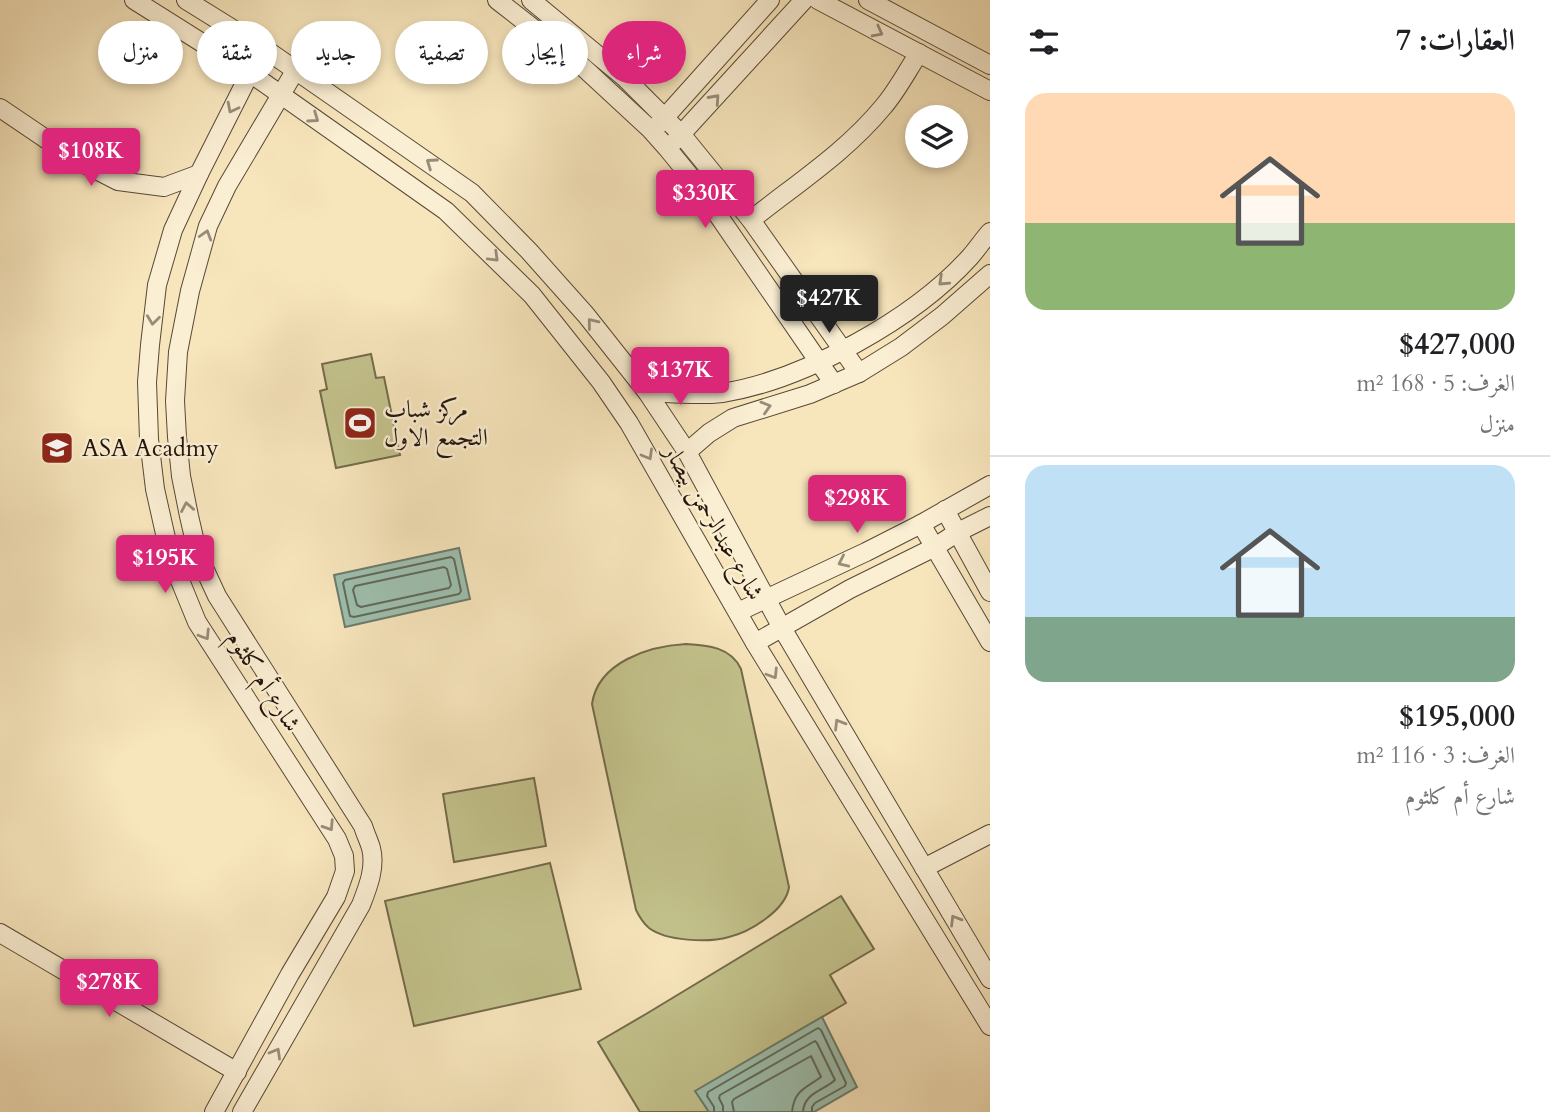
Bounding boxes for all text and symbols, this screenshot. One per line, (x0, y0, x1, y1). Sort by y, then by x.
text: العقارات: 7 (1396, 20, 1515, 61)
chip: منزل (98, 21, 183, 84)
chip: شقة (197, 21, 277, 84)
chip: جديد (291, 21, 381, 84)
chip: تصفية (395, 21, 488, 84)
chip: إيجار (502, 21, 588, 84)
chip: شراء (602, 21, 686, 84)
icon: filters (1025, 23, 1063, 61)
one-way arrow (871, 24, 883, 37)
one-way arrow (706, 94, 719, 107)
one-way arrow (226, 101, 240, 113)
map controls (905, 105, 968, 168)
button: layers (905, 105, 968, 168)
one-way arrow (306, 110, 319, 122)
pin: $108K (42, 128, 140, 188)
text: $108K (58, 135, 124, 166)
icon: home (1207, 138, 1333, 264)
one-way arrow (426, 159, 439, 172)
pin: $330K (656, 170, 754, 230)
text: $330K (672, 177, 738, 208)
one-way arrow (197, 229, 212, 241)
one-way arrow (485, 249, 498, 262)
one-way arrow (939, 273, 952, 286)
pin: $427K (780, 276, 878, 335)
text: $427K (796, 282, 862, 313)
one-way arrow (146, 314, 161, 326)
one-way arrow (588, 318, 600, 331)
text: $427,000 (1399, 324, 1515, 365)
pin: $137K (631, 348, 729, 407)
text: $137K (647, 354, 713, 385)
text: الغرف: 5 · 168 m² (1356, 368, 1515, 399)
place label: مركز شباب التجمع الاول (384, 393, 488, 459)
one-way arrow (760, 401, 772, 416)
sports icon: مركز شباب التجمع الاول (341, 404, 379, 442)
text: منزل (1480, 409, 1515, 440)
school or university icon: ASA Acadmy (38, 429, 76, 467)
place label: ASA Acadmy (82, 432, 219, 465)
street label: شارع عبدالرحمن بيصار (652, 436, 772, 608)
one-way arrow (640, 448, 653, 461)
pin: $298K (808, 476, 906, 535)
text: $298K (824, 482, 890, 513)
one-way arrow (180, 501, 195, 513)
icon: home (1207, 510, 1333, 636)
pin: $195K (116, 536, 214, 595)
text: $195K (132, 542, 198, 573)
one-way arrow (838, 554, 850, 568)
street label: شارع أم كلثوم (215, 624, 309, 741)
one-way arrow (197, 628, 210, 641)
one-way arrow (765, 666, 778, 679)
text: $195,000 (1399, 696, 1515, 737)
one-way arrow (834, 719, 847, 732)
text: الغرف: 3 · 116 m² (1356, 740, 1515, 771)
text: شارع أم كلثوم (1405, 781, 1515, 812)
one-way arrow (321, 819, 334, 832)
one-way arrow (950, 915, 963, 928)
pin: $278K (60, 960, 158, 1019)
text: $278K (76, 966, 142, 997)
one-way arrow (268, 1047, 281, 1060)

